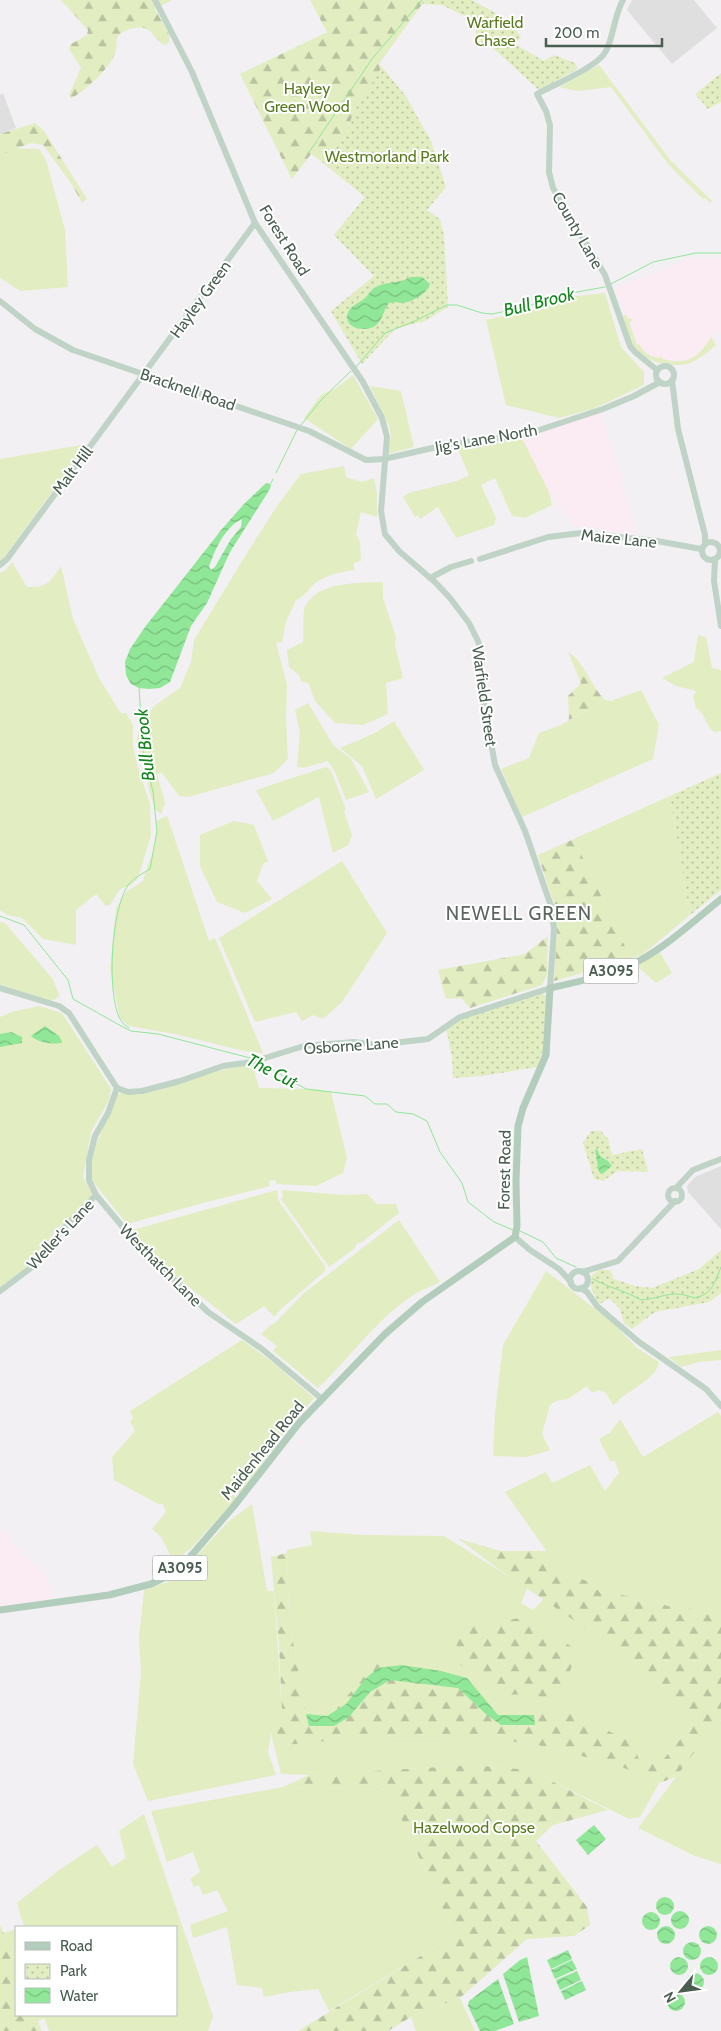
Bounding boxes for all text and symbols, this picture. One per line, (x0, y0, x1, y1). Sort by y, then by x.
park label: Warfield Chase (467, 13, 523, 50)
scale bar (546, 15, 662, 47)
text: 200 m (554, 24, 599, 42)
park label: Hayley Green Wood (264, 79, 350, 116)
park label: Westmorland Park (325, 147, 450, 166)
street label: County Lane (548, 188, 607, 272)
street label: Forest Road (255, 201, 314, 279)
street label: Hayley Green (166, 257, 235, 342)
water label: Bull Brook (501, 282, 578, 321)
street label: Bracknell Road (138, 364, 238, 415)
street label: Jig's Lane North (432, 420, 539, 457)
street label: Malt Hill (48, 442, 97, 498)
street label: Maize Lane (580, 525, 658, 552)
street label: Warfield Street (468, 645, 501, 748)
water label: Bull Brook (130, 706, 160, 782)
district label: NEWELL GREEN (446, 902, 592, 925)
road number: A3095 (584, 958, 638, 984)
street label: Osborne Lane (303, 1033, 399, 1058)
water label: The Cut (243, 1049, 302, 1093)
street label: Forest Road (494, 1130, 515, 1210)
street label: Weller's Lane (23, 1195, 98, 1273)
street label: Westhatch Lane (116, 1220, 206, 1310)
street label: Maidenhead Road (217, 1397, 308, 1504)
road number: A3095 (152, 1556, 208, 1580)
park label: Hazelwood Copse (413, 1818, 535, 1837)
legend (15, 1926, 178, 2016)
text: Road (60, 1937, 93, 1955)
text: Park (60, 1962, 87, 1980)
north arrow (656, 1966, 706, 2016)
text: Water (60, 1987, 98, 2005)
text: N (659, 1989, 680, 2006)

